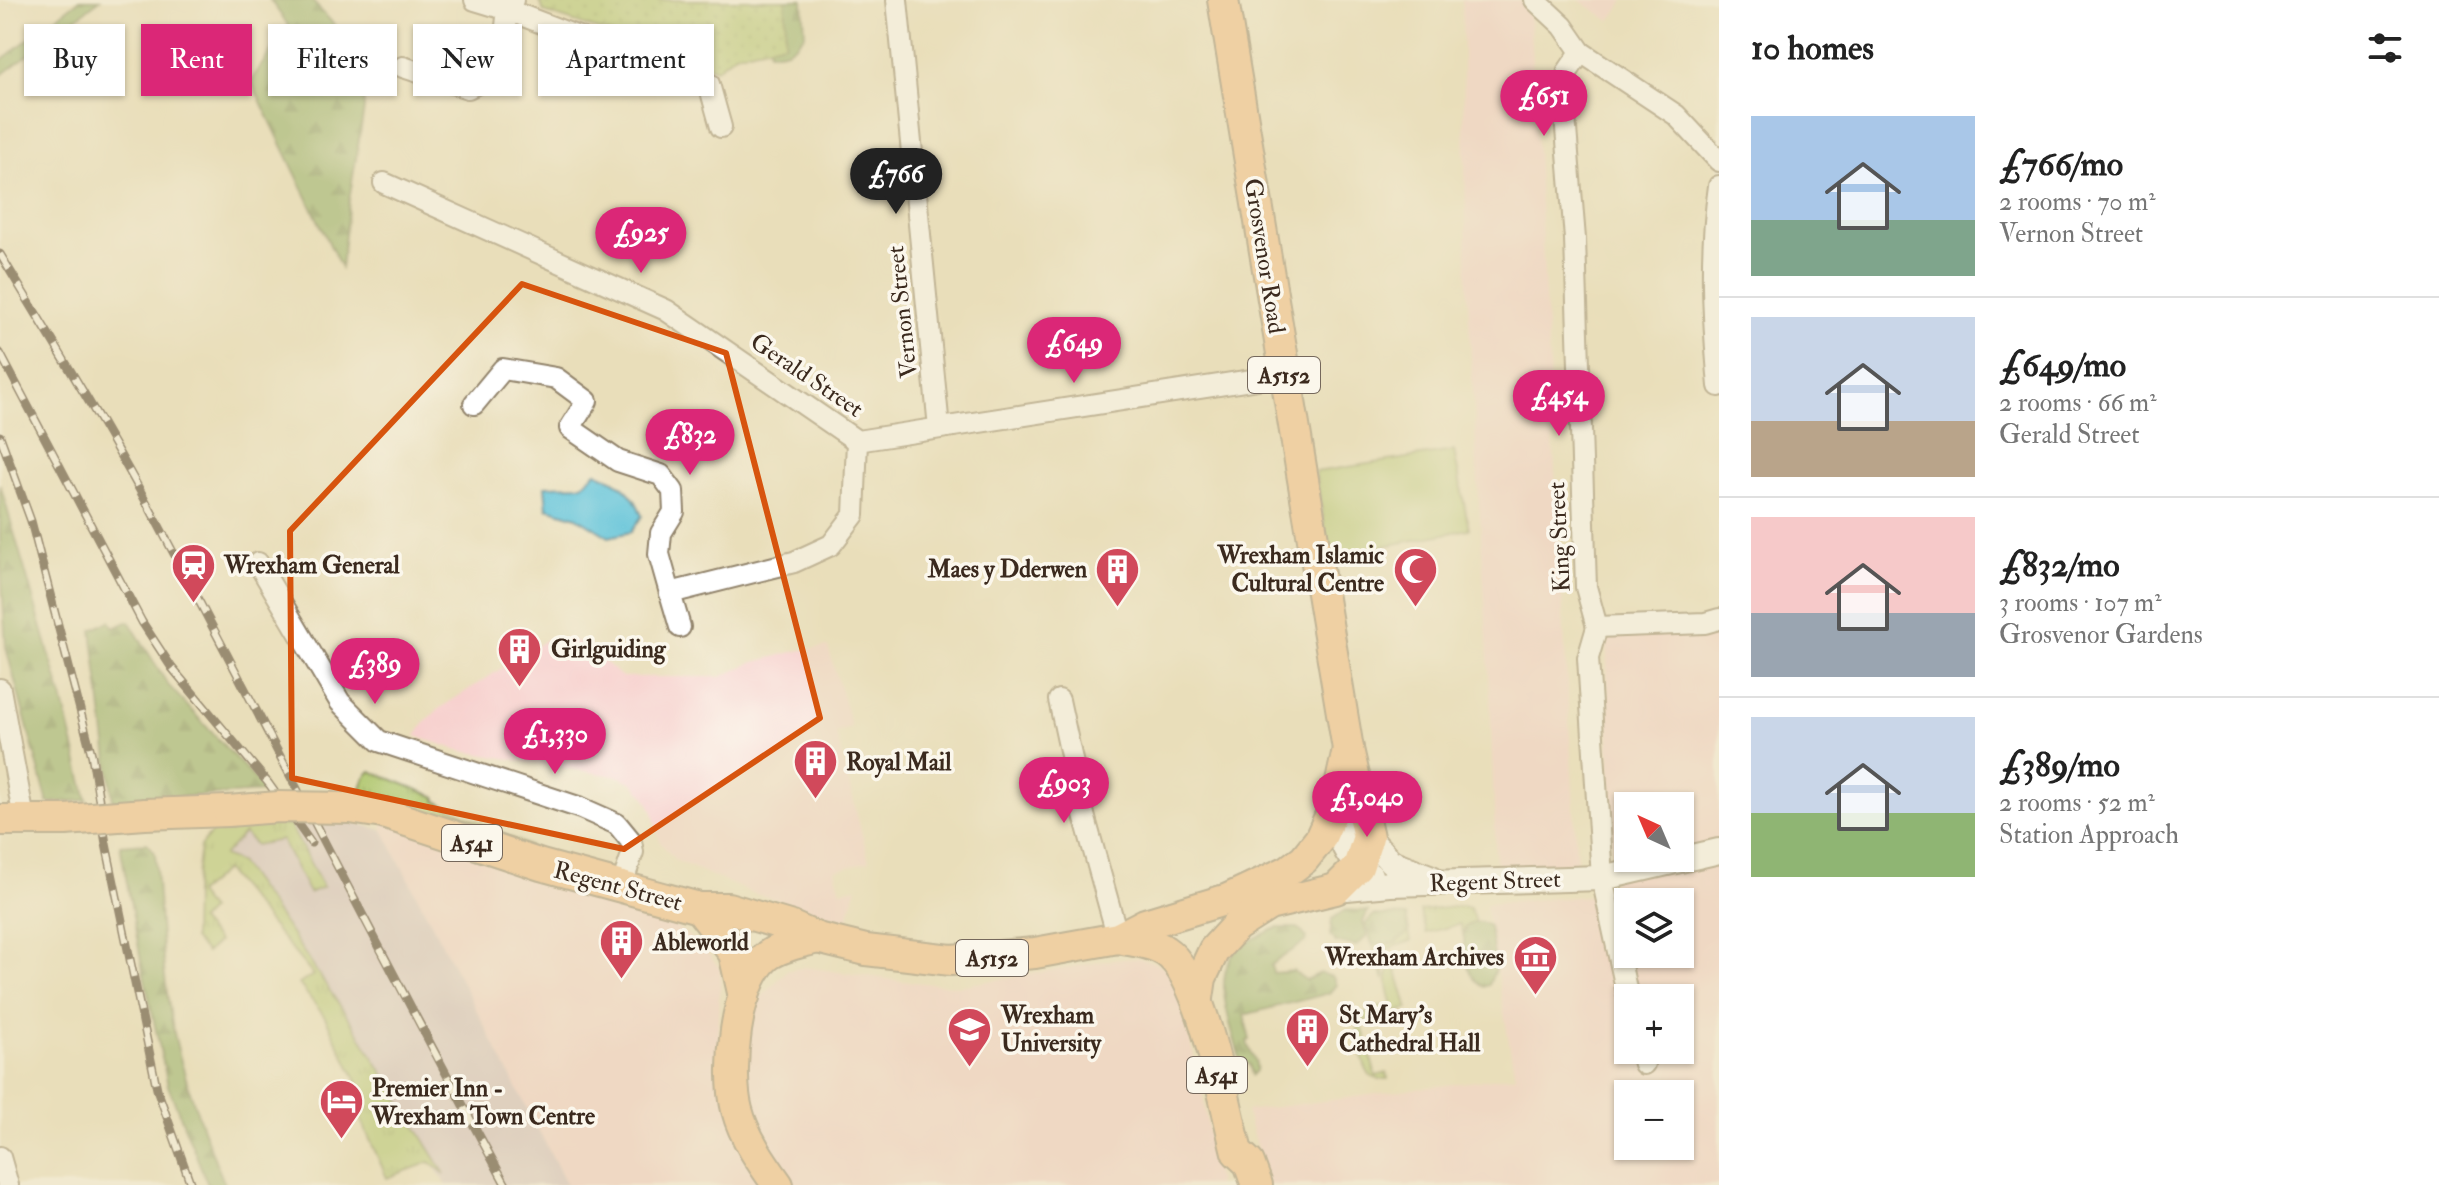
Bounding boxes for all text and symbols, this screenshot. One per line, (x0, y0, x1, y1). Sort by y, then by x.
chip: Buy (24, 24, 125, 96)
chip: Rent (141, 24, 252, 96)
chip: Filters (268, 24, 397, 96)
chip: New (413, 24, 522, 96)
chip: Apartment (538, 24, 714, 96)
icon: filters (2363, 26, 2407, 70)
text: 10 homes (1751, 27, 1874, 70)
pin: £651 (1497, 70, 1591, 138)
text: £651 (1518, 80, 1570, 112)
text: £766/mo (1999, 143, 2123, 186)
pin: £766 (849, 148, 943, 216)
icon: home (1815, 148, 1911, 244)
text: £766 (868, 158, 924, 190)
street label: Grosvenor Road (1237, 176, 1292, 336)
text: 2 rooms · 70 m² (1999, 186, 2156, 218)
pin: £925 (594, 207, 688, 275)
text: £925 (613, 217, 669, 249)
text: Vernon Street (1999, 218, 2143, 250)
street label: Vernon Street (880, 244, 925, 380)
pin: £649 (1027, 317, 1121, 385)
street label: Gerald Street (744, 326, 869, 425)
text: £649 (1045, 327, 1103, 359)
text: £649/mo (1999, 344, 2126, 387)
icon: home (1815, 349, 1911, 445)
road number: A5152 (1248, 357, 1320, 393)
pin: £454 (1512, 370, 1606, 438)
text: £454 (1531, 380, 1587, 412)
text: 2 rooms · 66 m² (1999, 387, 2157, 419)
pin: £832 (643, 409, 737, 477)
text: £832 (664, 419, 716, 451)
text: Gerald Street (1999, 419, 2140, 451)
street label: King Street (1541, 481, 1578, 593)
place label: Wrexham Islamic Cultural Centre (1217, 540, 1384, 599)
station icon: Wrexham General (169, 541, 217, 604)
text: £832/mo (1999, 544, 2120, 587)
building icon: Maes y Dderwen (1094, 545, 1142, 608)
mosque icon: Wrexham Islamic Cultural Centre (1391, 545, 1439, 608)
icon: home (1815, 549, 1911, 645)
place label: Wrexham General (223, 550, 400, 581)
place label: Maes y Dderwen (927, 554, 1088, 585)
text: 3 rooms · 107 m² (1999, 587, 2162, 619)
text: Grosvenor Gardens (1999, 619, 2203, 651)
building icon: Girlguiding (496, 625, 544, 688)
place label: Girlguiding (551, 634, 667, 665)
pin: £389 (328, 638, 422, 706)
text: £389 (348, 648, 402, 680)
pin: £1,330 (490, 708, 620, 776)
text: £1,330 (522, 718, 588, 750)
building icon: Royal Mail (791, 738, 839, 801)
text: £389/mo (1999, 744, 2120, 787)
place label: Royal Mail (846, 747, 952, 778)
icon: home (1815, 749, 1911, 845)
pin: £903 (1017, 757, 1111, 825)
text: £903 (1037, 767, 1091, 799)
pin: £1,040 (1302, 771, 1432, 839)
text: £1,040 (1330, 781, 1404, 813)
text: 2 rooms · 52 m² (1999, 787, 2155, 819)
north arrow (1614, 792, 1694, 872)
map controls (1614, 792, 1694, 1160)
text: Station Approach (1999, 819, 2179, 851)
road number: A541 (442, 825, 502, 861)
street label: Regent Street (550, 854, 686, 919)
street label: Regent Street (1429, 864, 1562, 899)
button: layers (1614, 888, 1694, 968)
building icon: Ableworld (598, 918, 646, 981)
place label: Ableworld (652, 927, 749, 958)
museum icon: Wrexham Archives (1511, 933, 1559, 996)
road number: A5152 (956, 940, 1028, 976)
place label: Wrexham Archives (1324, 942, 1504, 973)
button: + (1614, 984, 1694, 1064)
place label: Wrexham University (1000, 1000, 1103, 1059)
place label: St Mary's Cathedral Hall (1339, 1000, 1481, 1059)
school or university icon: Wrexham University (946, 1005, 994, 1068)
building icon: St Mary's Cathedral Hall (1284, 1005, 1332, 1068)
road number: A541 (1187, 1057, 1247, 1093)
place label: Premier Inn - Wrexham Town Centre (371, 1073, 595, 1132)
hotel icon: Premier Inn - Wrexham Town Centre (317, 1078, 365, 1141)
button: − (1614, 1080, 1694, 1160)

